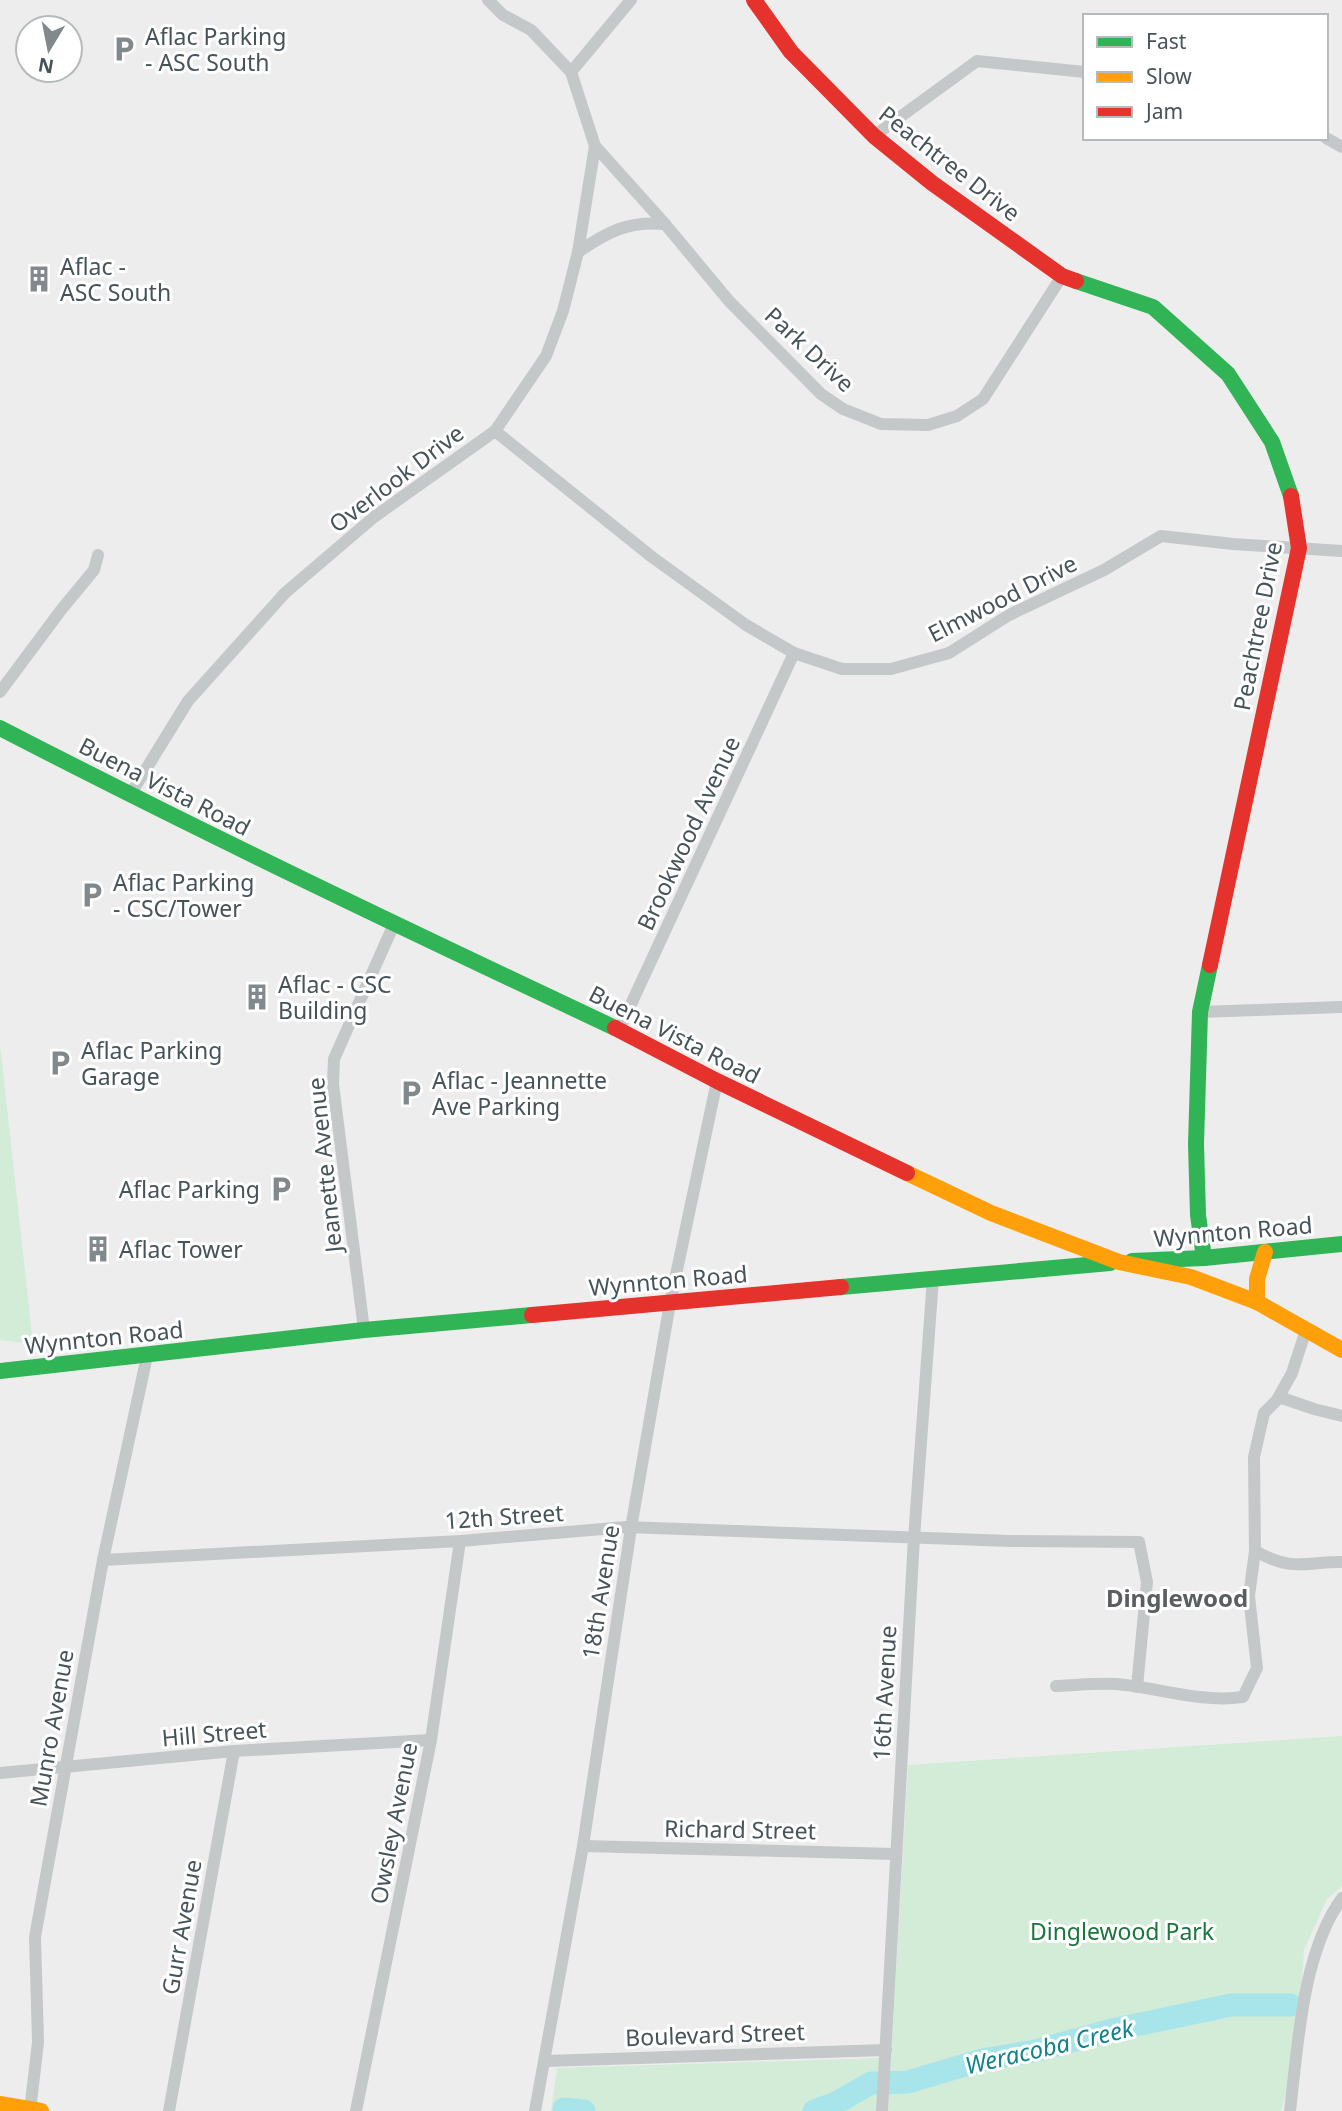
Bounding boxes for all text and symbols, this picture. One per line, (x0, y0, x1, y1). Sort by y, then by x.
north arrow (14, 14, 84, 84)
legend (1083, 14, 1328, 140)
place label: Aflac Parking - ASC South (145, 20, 286, 78)
text: Fast (1146, 27, 1187, 55)
parking icon: Aflac Parking - ASC South (109, 34, 139, 64)
text: N (36, 52, 56, 80)
text: Slow (1146, 62, 1192, 90)
text: Jam (1144, 97, 1183, 125)
street label: Peachtree Drive (873, 98, 1027, 228)
place label: Aflac - ASC South (60, 250, 171, 308)
building icon: Aflac - ASC South (24, 264, 54, 294)
street label: Park Drive (758, 299, 862, 399)
street label: Overlook Drive (322, 417, 470, 539)
street label: Peachtree Drive (1225, 539, 1289, 713)
street label: Elmwood Drive (922, 547, 1082, 649)
street label: Buena Vista Road (74, 729, 256, 843)
street label: Brookwood Avenue (629, 731, 747, 935)
place label: Aflac Parking - CSC/Tower (113, 866, 254, 924)
parking icon: Aflac Parking - CSC/Tower (77, 880, 107, 910)
place label: Aflac - CSC Building (278, 968, 392, 1026)
street label: Buena Vista Road (584, 977, 766, 1091)
building icon: Aflac - CSC Building (242, 982, 272, 1012)
place label: Aflac Parking Garage (81, 1034, 222, 1092)
parking icon: Aflac Parking Garage (45, 1048, 75, 1078)
place label: Aflac - Jeannette Ave Parking (432, 1064, 607, 1122)
street label: Jeanette Avenue (299, 1076, 349, 1256)
parking icon: Aflac - Jeannette Ave Parking (396, 1078, 426, 1108)
place label: Aflac Parking (119, 1173, 260, 1205)
parking icon: Aflac Parking (266, 1174, 296, 1204)
street label: Wynnton Road (1152, 1208, 1314, 1254)
place label: Aflac Tower (119, 1233, 243, 1265)
building icon: Aflac Tower (83, 1234, 113, 1264)
street label: Wynnton Road (587, 1257, 749, 1303)
street label: Wynnton Road (23, 1313, 185, 1361)
street label: 12th Street (444, 1496, 564, 1536)
street label: 18th Avenue (574, 1523, 626, 1661)
district label: Dinglewood (1106, 1581, 1248, 1614)
street label: 16th Avenue (864, 1624, 904, 1762)
street label: Munro Avenue (21, 1647, 81, 1809)
street label: Hill Street (160, 1712, 268, 1754)
street label: Owsley Avenue (362, 1739, 424, 1907)
street label: Richard Street (664, 1812, 816, 1846)
street label: Gurr Avenue (153, 1857, 209, 1997)
park label: Dinglewood Park (1030, 1915, 1215, 1947)
water label: Weracoba Creek (962, 2010, 1138, 2081)
street label: Boulevard Street (625, 2015, 805, 2053)

